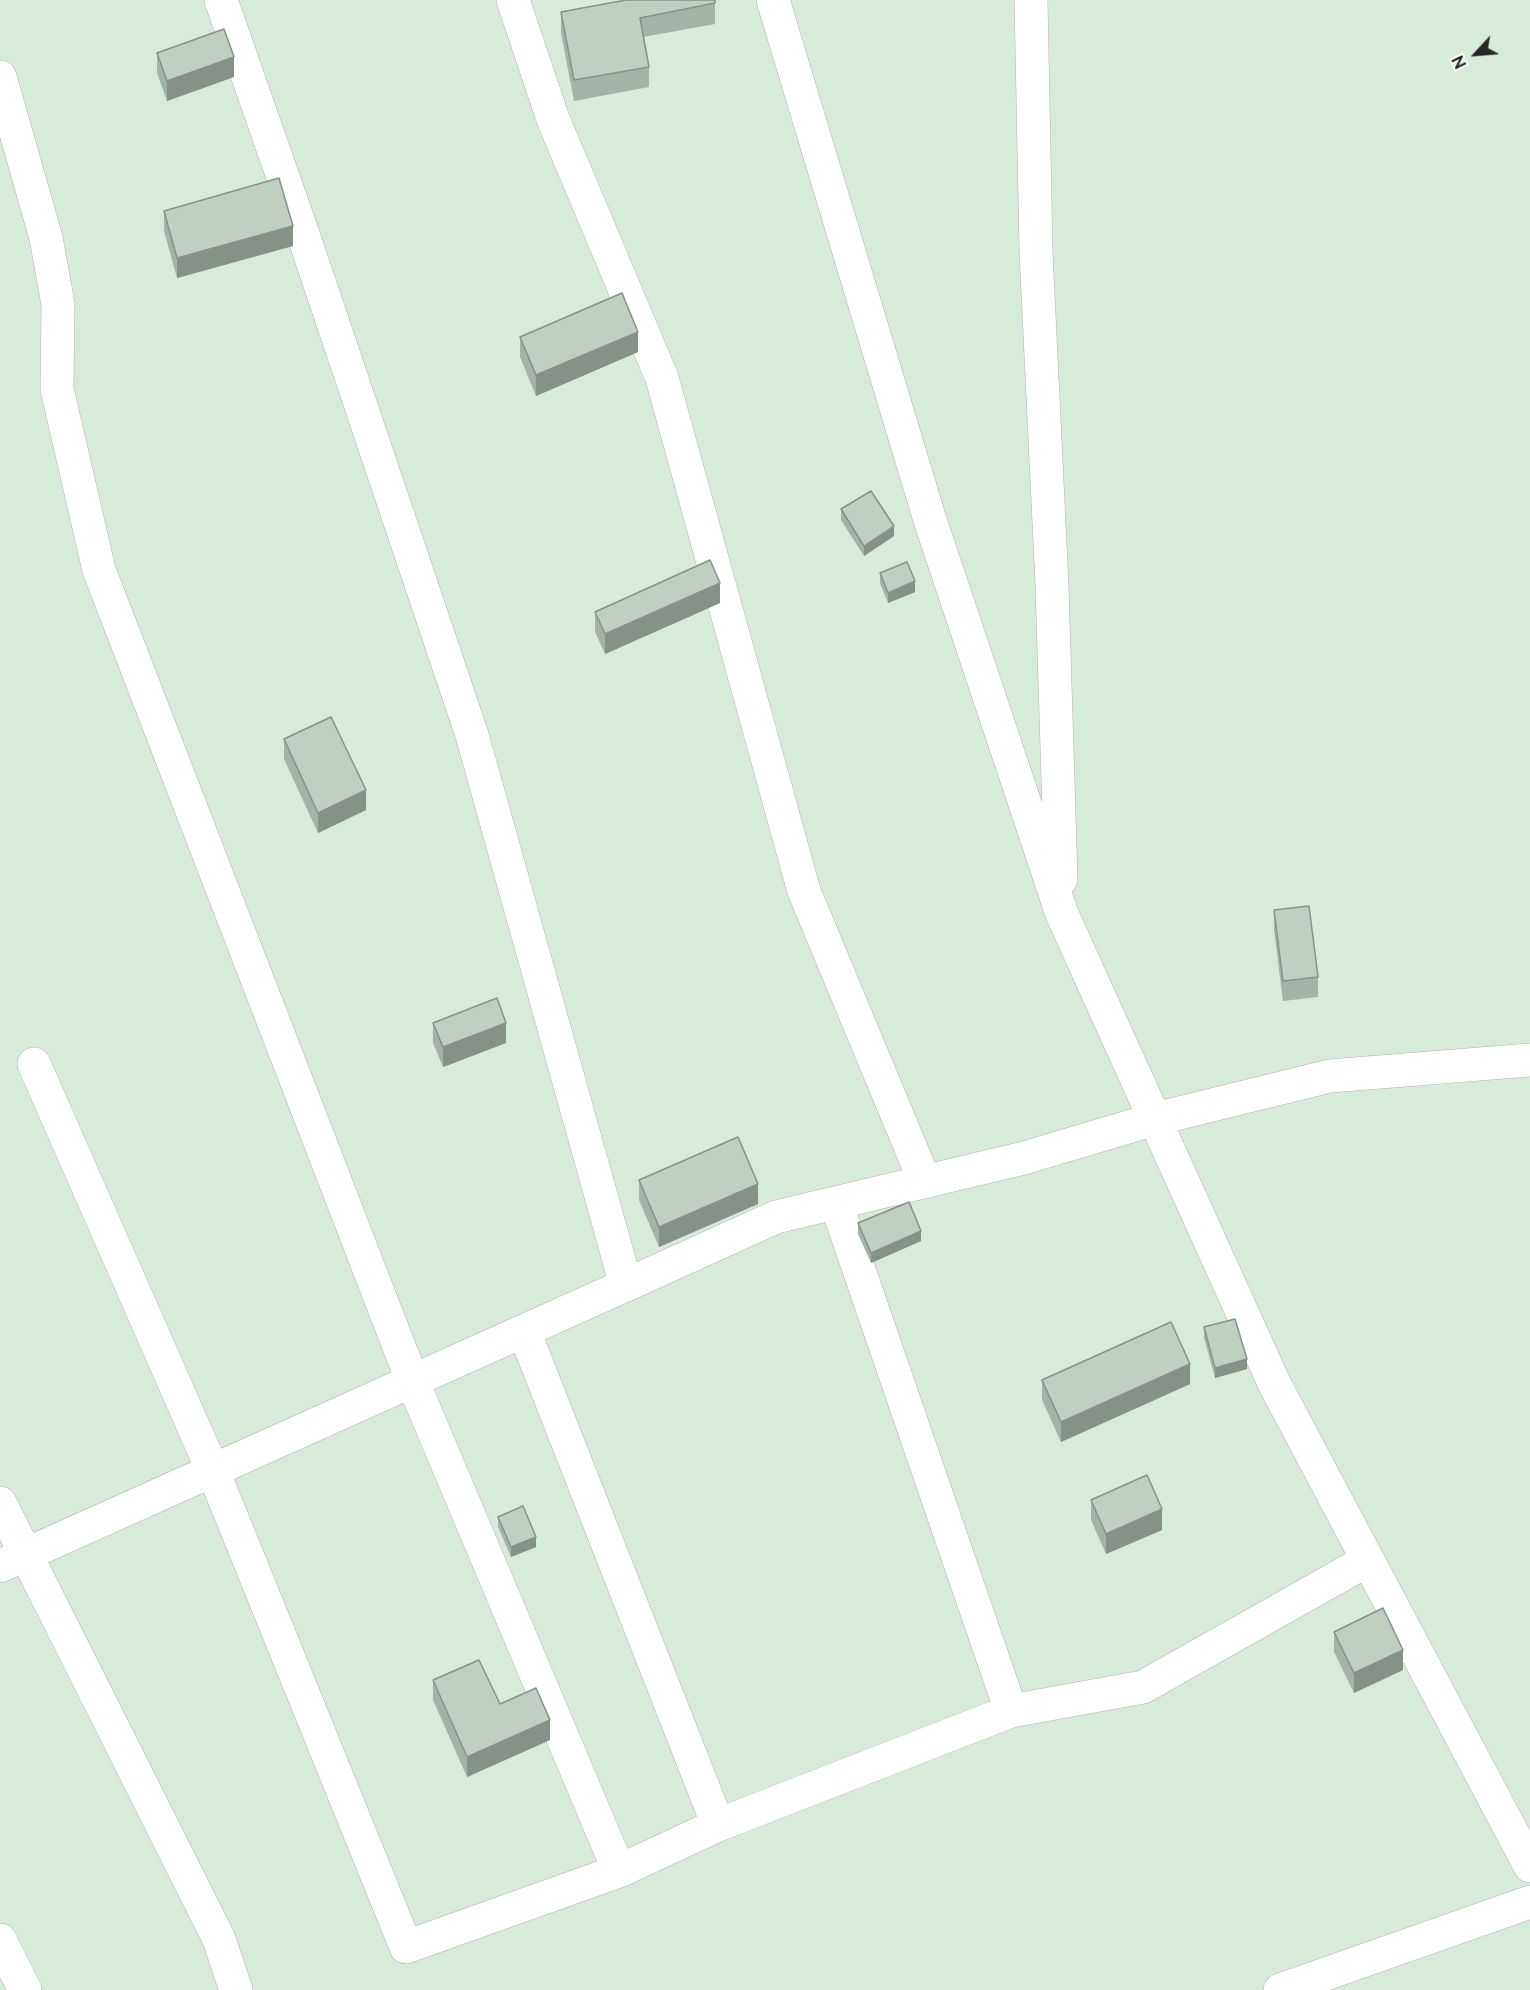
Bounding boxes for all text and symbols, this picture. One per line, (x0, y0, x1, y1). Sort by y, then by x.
north arrow (1446, 24, 1506, 84)
text: N (1448, 52, 1471, 72)

